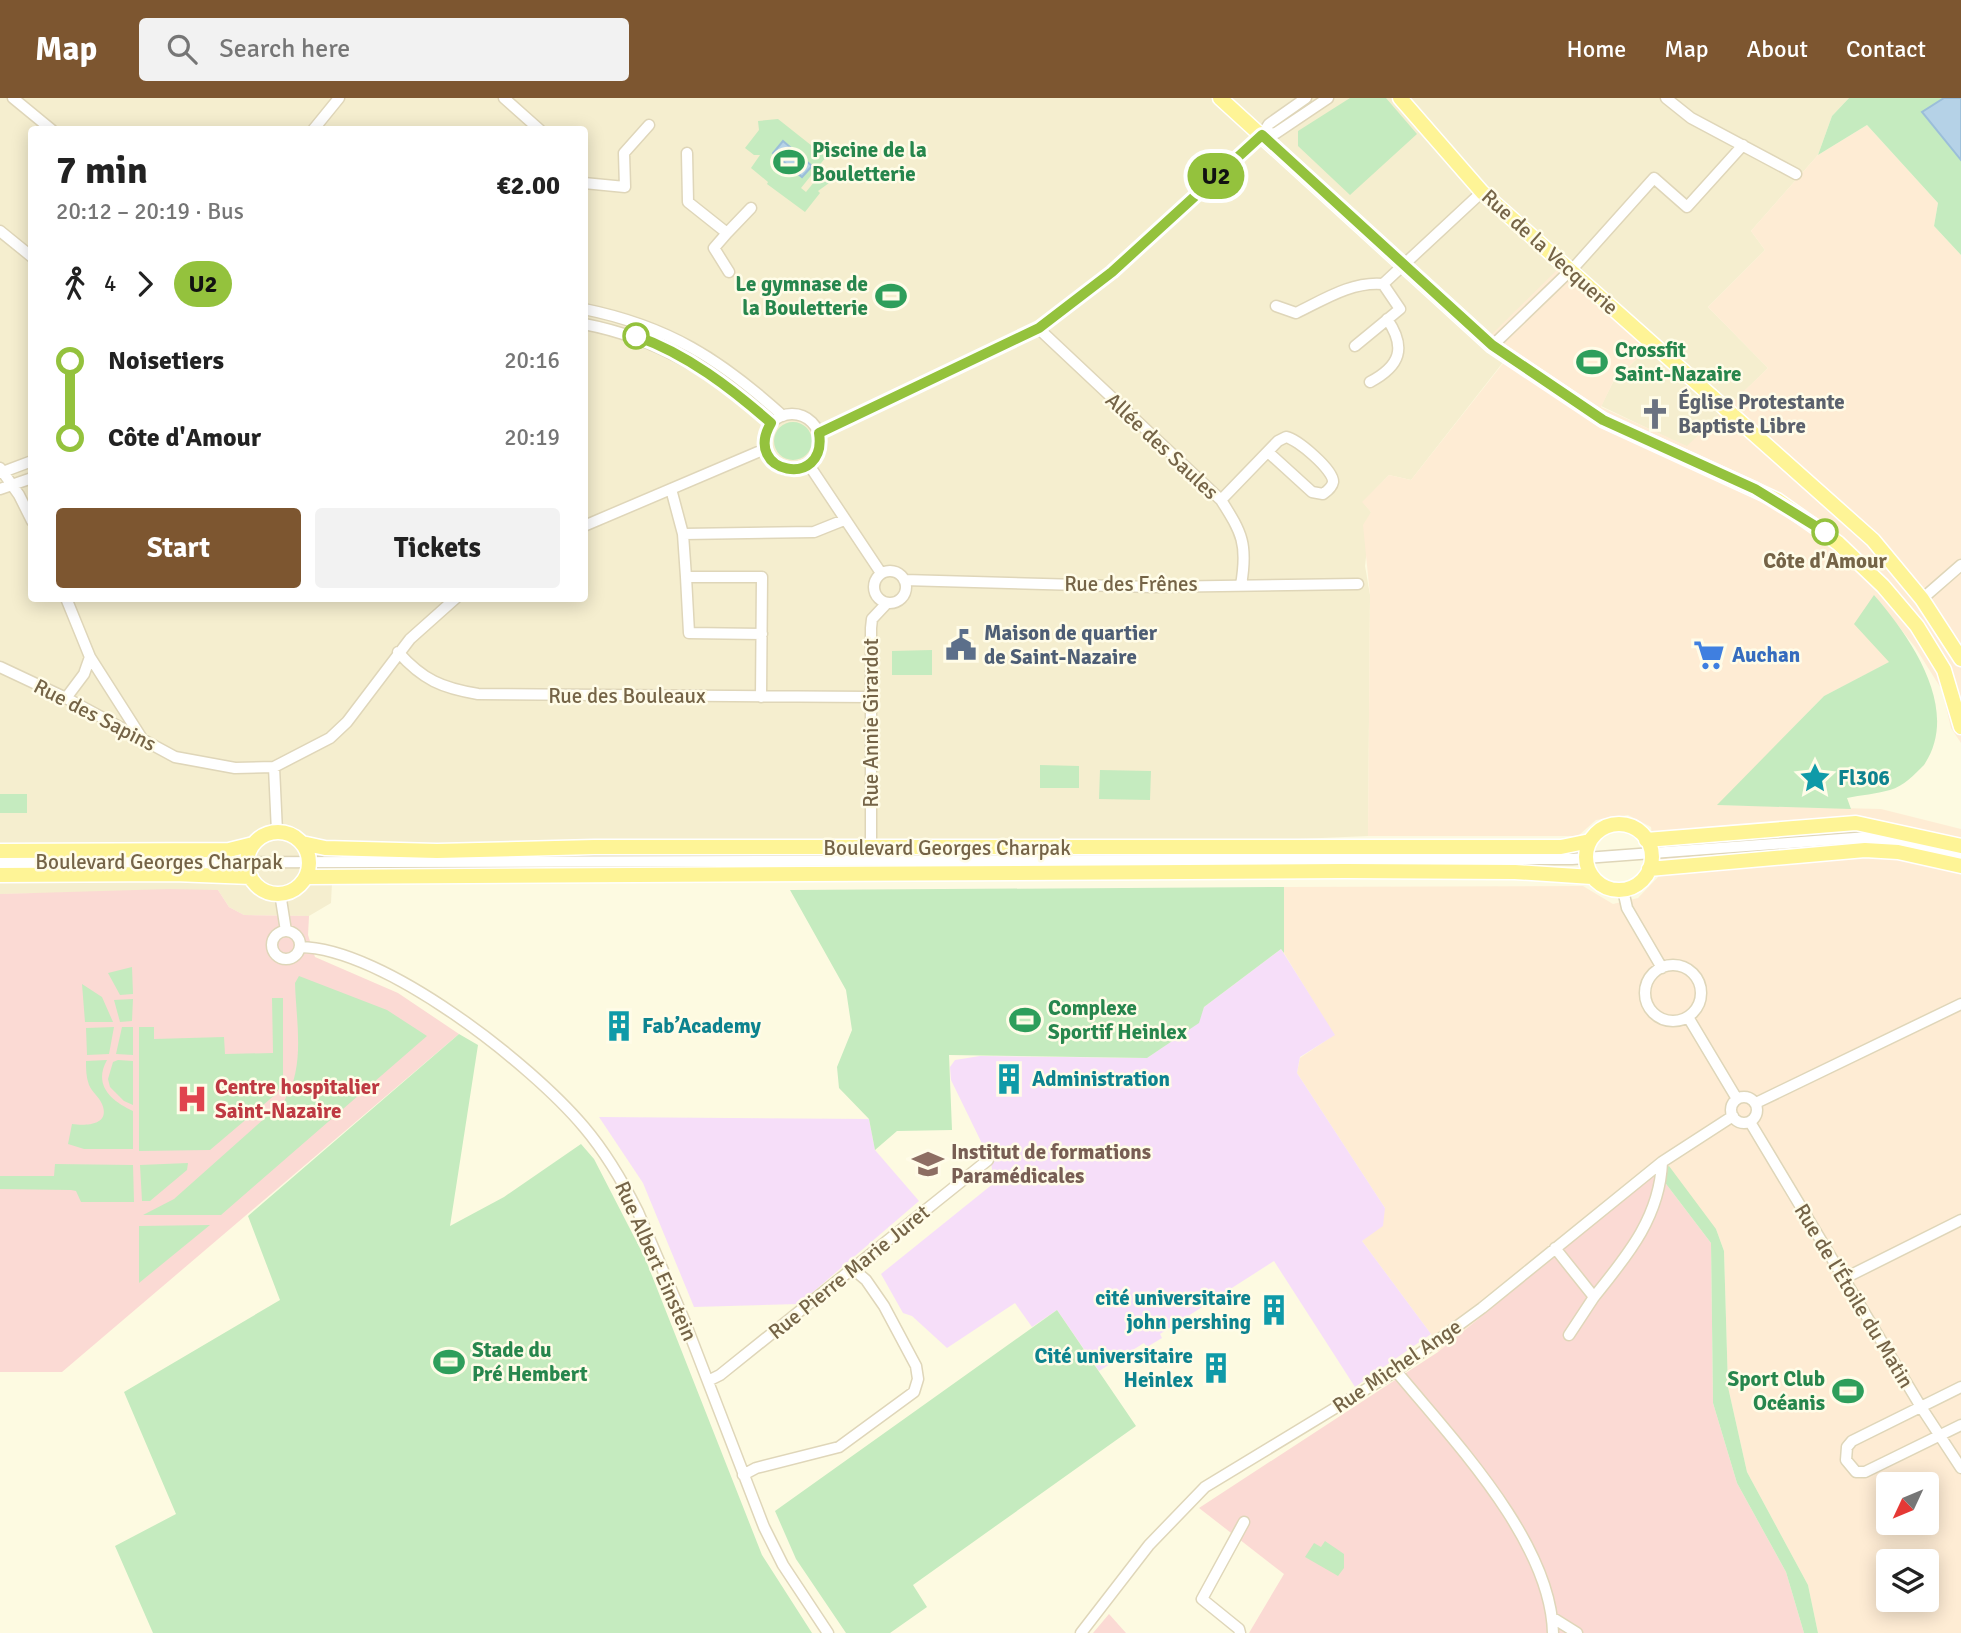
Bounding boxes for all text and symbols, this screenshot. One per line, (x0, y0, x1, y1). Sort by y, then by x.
search box (139, 18, 629, 81)
text: Map (35, 29, 97, 70)
icon: search (163, 30, 201, 68)
text: Search here (219, 33, 350, 65)
text: Home (1566, 34, 1626, 64)
text: Map (1664, 34, 1709, 64)
text: About (1747, 34, 1808, 64)
text: Contact (1846, 34, 1926, 64)
place label: Piscine de la Bouletterie (812, 137, 927, 187)
sports icon: Piscine de la Bouletterie (772, 145, 806, 179)
text: 7 min (56, 147, 148, 194)
line badge: U2 (1184, 153, 1248, 199)
text: U2 (1201, 161, 1231, 191)
text: €2.00 (496, 170, 560, 202)
street label: Rue de la Vecquerie (1476, 184, 1624, 320)
text: 20:12 – 20:19 · Bus (56, 197, 244, 226)
icon: walk (56, 265, 94, 303)
icon: forward (126, 265, 164, 303)
text: 4 (104, 269, 116, 298)
text: U2 (188, 269, 218, 299)
place label: Le gymnase de la Bouletterie (735, 271, 868, 321)
sports icon: Le gymnase de la Bouletterie (874, 279, 908, 313)
unlabelled marker (623, 323, 649, 349)
place label: Crossfit Saint-Nazaire (1615, 337, 1741, 387)
text: Noisetiers (108, 345, 224, 377)
sports icon: Crossfit Saint-Nazaire (1575, 345, 1609, 379)
text: 20:16 (504, 346, 560, 375)
street label: Allée des Saules (1100, 387, 1224, 505)
place label: Église Protestante Baptiste Libre (1678, 388, 1845, 439)
church icon: Église Protestante Baptiste Libre (1638, 397, 1672, 431)
text: Côte d'Amour (108, 422, 261, 454)
text: 20:19 (504, 423, 560, 452)
button: Start (56, 508, 301, 588)
button: Tickets (315, 508, 560, 588)
marker: Côte d'Amour (1812, 519, 1838, 545)
place label: Côte d'Amour (1763, 548, 1888, 574)
street label: Rue des Frênes (1064, 571, 1198, 597)
place label: Maison de quartier de Saint-Nazaire (984, 620, 1158, 670)
public building icon: Maison de quartier de Saint-Nazaire (944, 628, 978, 662)
street label: Rue Annie Girardot (858, 638, 884, 808)
supermarket icon: Auchan (1692, 638, 1726, 672)
place label: Auchan (1732, 642, 1800, 668)
street label: Rue des Sapins (29, 673, 161, 757)
street label: Rue des Bouleaux (548, 683, 706, 709)
place icon: Fl306 (1798, 761, 1832, 795)
place label: Fl306 (1838, 765, 1890, 791)
street label: Boulevard Georges Charpak (823, 835, 1071, 861)
street label: Boulevard Georges Charpak (35, 849, 283, 875)
place label: Complexe Sportif Heinlex (1048, 995, 1188, 1045)
sports icon: Complexe Sportif Heinlex (1008, 1003, 1042, 1037)
building icon: Fab’Academy (602, 1009, 636, 1043)
place label: Fab’Academy (642, 1013, 761, 1039)
building icon: Administration (992, 1062, 1026, 1096)
place label: Administration (1032, 1066, 1170, 1092)
place label: Centre hospitalier Saint-Nazaire (215, 1074, 380, 1124)
hospital icon: Centre hospitalier Saint-Nazaire (175, 1082, 209, 1116)
place label: Institut de formations Paramédicales (951, 1139, 1151, 1189)
school or university icon: Institut de formations Paramédicales (911, 1147, 945, 1181)
street label: Rue Albert Einstein (609, 1177, 703, 1345)
street label: Rue Pierre Marie Juret (763, 1199, 935, 1345)
street label: Rue de l'Étoile du Matin (1789, 1199, 1919, 1393)
place label: cité universitaire john pershing (1095, 1285, 1251, 1335)
building icon: cité universitaire john pershing (1257, 1293, 1291, 1327)
street label: Rue Michel Ange (1328, 1313, 1466, 1419)
place label: Stade du Pré Hembert (472, 1337, 588, 1387)
place label: Cité universitaire Heinlex (1035, 1343, 1194, 1393)
sports icon: Stade du Pré Hembert (432, 1345, 466, 1379)
building icon: Cité universitaire Heinlex (1199, 1351, 1233, 1385)
place label: Sport Club Océanis (1728, 1366, 1825, 1416)
sports icon: Sport Club Océanis (1831, 1374, 1865, 1408)
north arrow (1876, 1472, 1939, 1535)
map controls (1876, 1472, 1939, 1612)
button: layers (1876, 1549, 1939, 1612)

